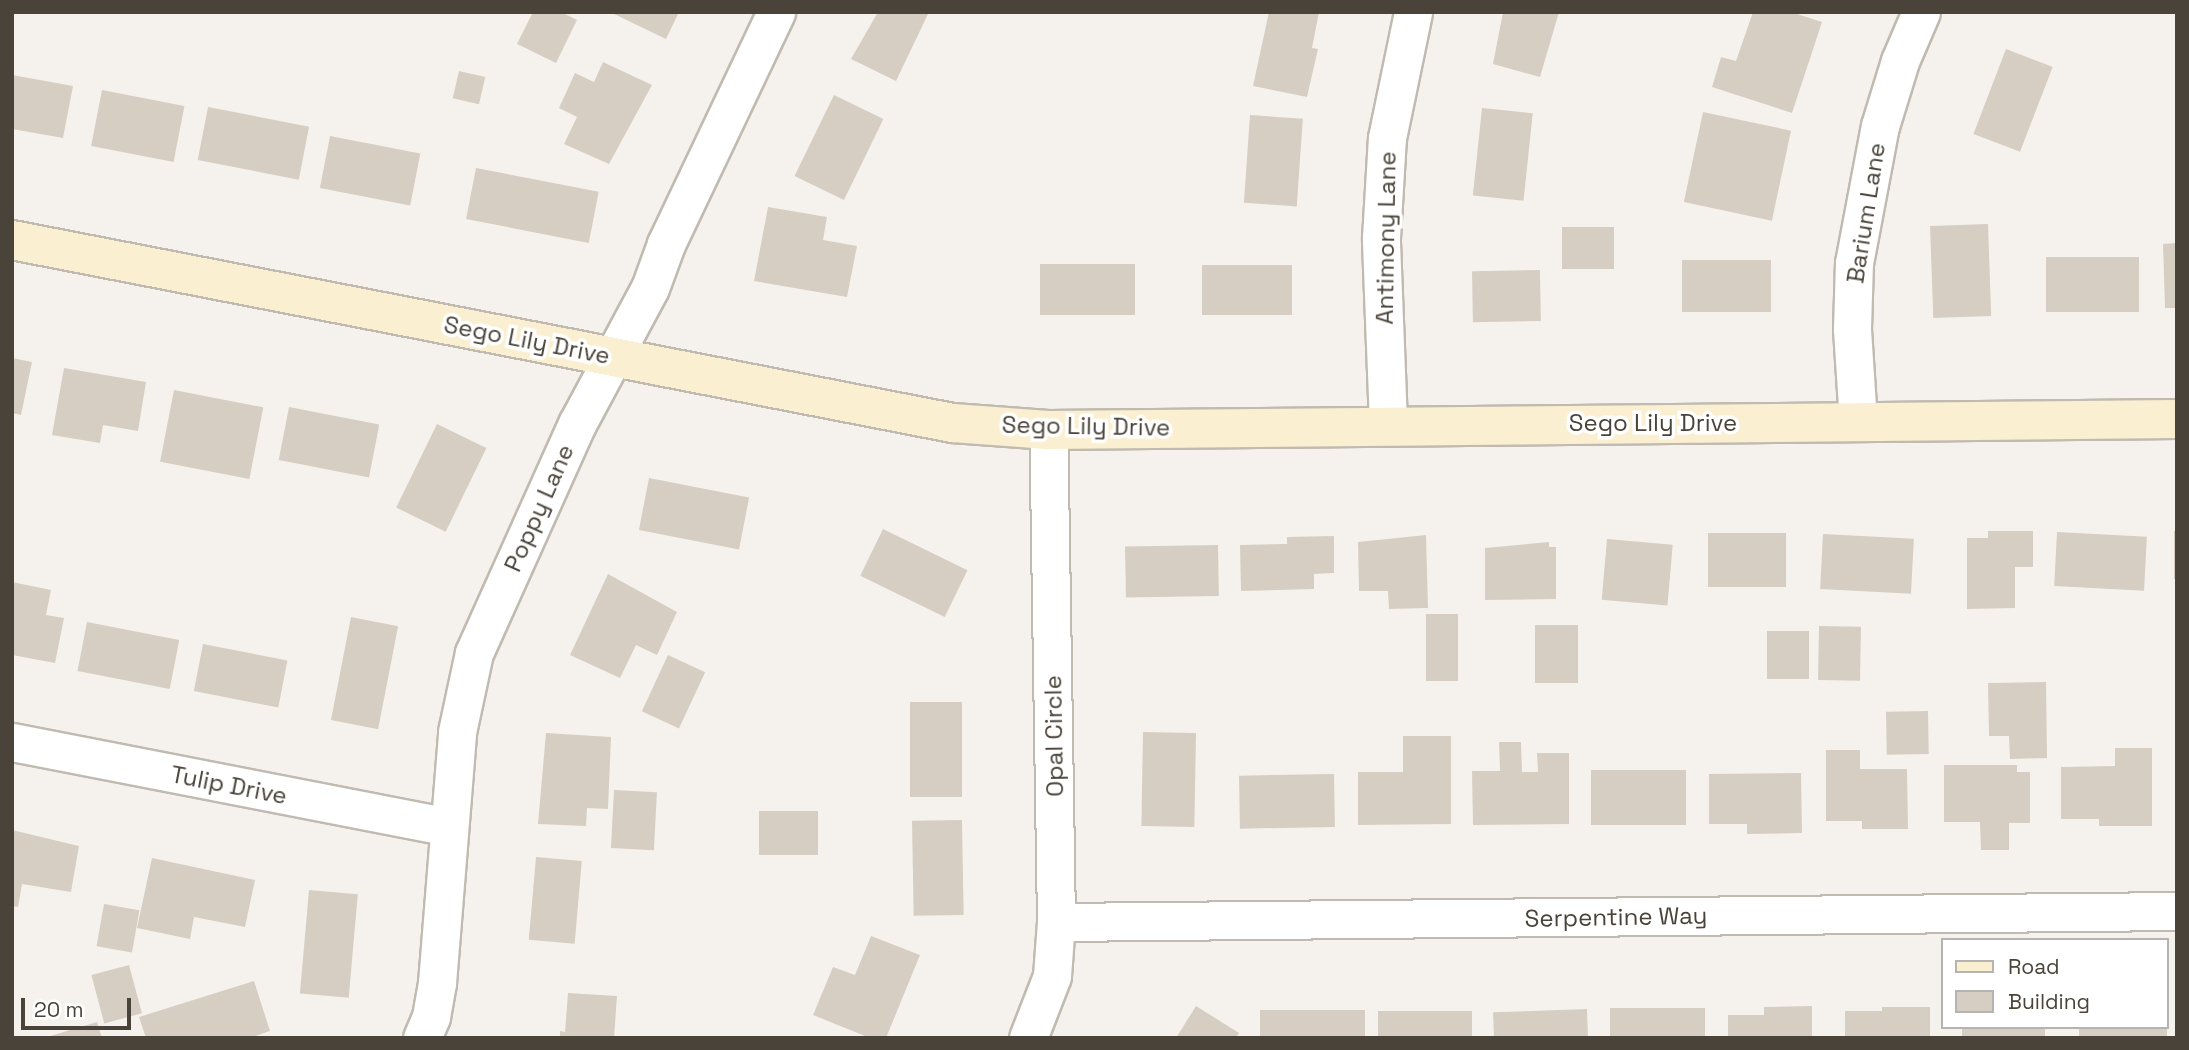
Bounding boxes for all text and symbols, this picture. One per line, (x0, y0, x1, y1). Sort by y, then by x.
street label: Barium Lane (1841, 141, 1891, 285)
street label: Antimony Lane (1370, 151, 1402, 325)
street label: Sego Lily Drive (442, 310, 612, 370)
street label: Sego Lily Drive (1569, 409, 1737, 437)
street label: Sego Lily Drive (1001, 410, 1171, 442)
street label: Poppy Lane (498, 440, 580, 576)
street label: Opal Circle (1039, 675, 1069, 797)
street label: Tulip Drive (168, 760, 290, 810)
street label: Serpentine Way (1524, 901, 1708, 933)
legend (1940, 938, 2168, 1029)
text: Road (2008, 953, 2060, 980)
scale bar (24, 984, 135, 1028)
text: Building (2008, 988, 2090, 1015)
text: 20 m (34, 996, 84, 1023)

